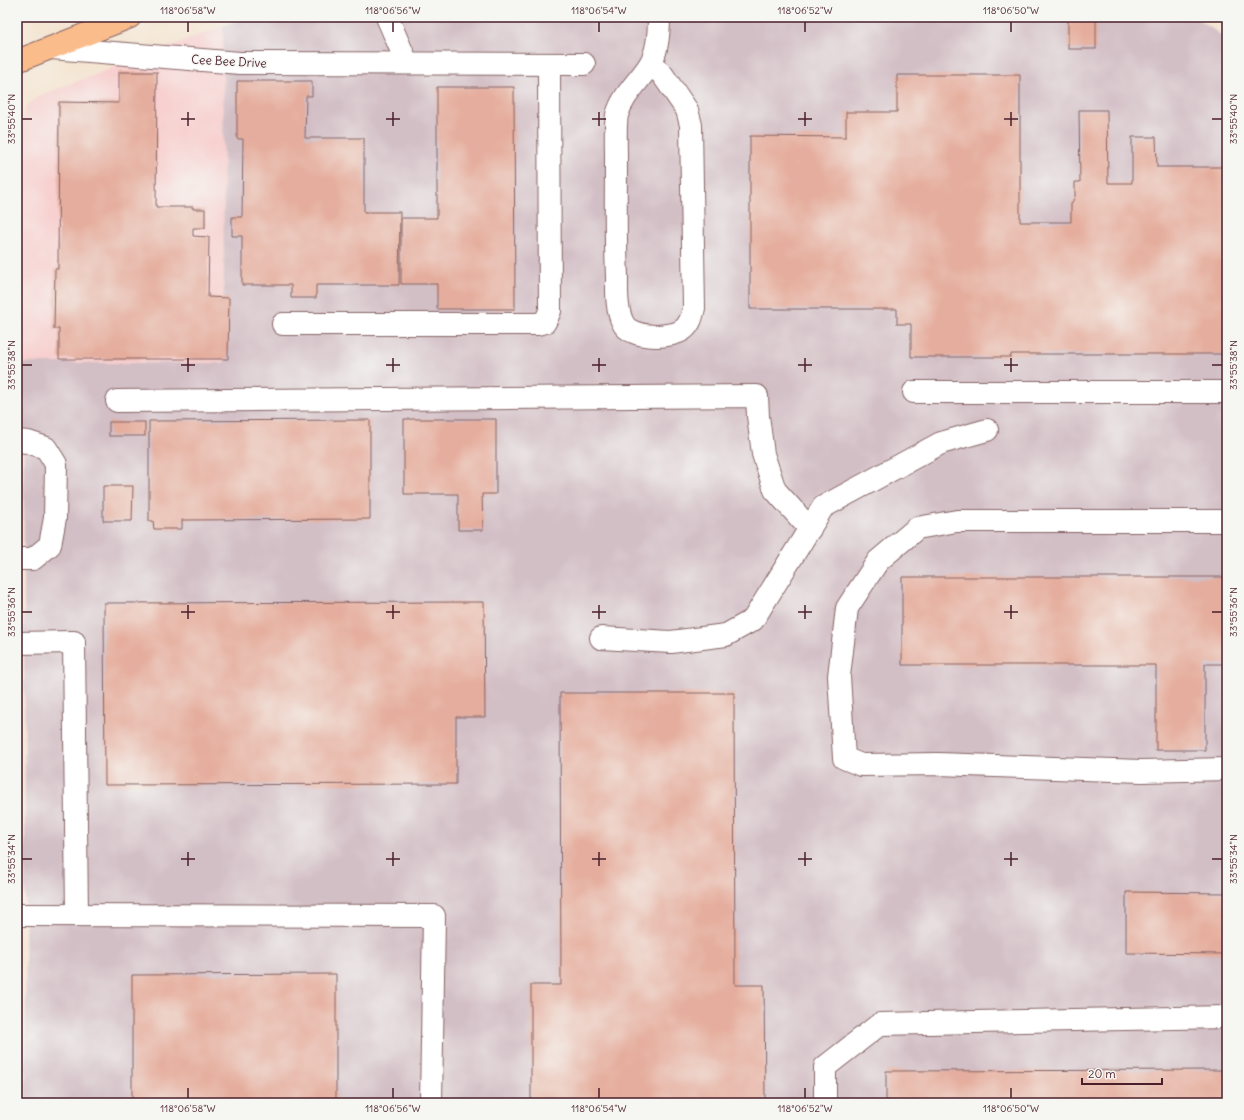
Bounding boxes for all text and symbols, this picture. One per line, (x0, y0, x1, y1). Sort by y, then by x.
text: 118°06'58"W (160, 4, 216, 17)
text: 118°06'56"W (365, 4, 421, 17)
text: 118°06'54"W (571, 4, 627, 17)
text: 118°06'52"W (777, 4, 833, 17)
text: 118°06'50"W (983, 4, 1039, 17)
street label: Cee Bee Drive (191, 52, 267, 70)
text: 33°55'40"N (5, 94, 18, 144)
text: 33°55'40"N (1227, 94, 1240, 144)
text: 33°55'38"N (5, 340, 18, 390)
text: 33°55'38"N (1227, 340, 1240, 390)
text: 33°55'36"N (5, 587, 18, 637)
text: 33°55'36"N (1227, 587, 1240, 637)
text: 33°55'34"N (5, 834, 18, 884)
text: 33°55'34"N (1227, 834, 1240, 884)
scale bar (1082, 1060, 1162, 1086)
text: 20 m (1088, 1066, 1116, 1081)
text: 118°06'58"W (160, 1102, 216, 1115)
text: 118°06'56"W (365, 1102, 421, 1115)
text: 118°06'54"W (571, 1102, 627, 1115)
text: 118°06'52"W (777, 1102, 833, 1115)
text: 118°06'50"W (983, 1102, 1039, 1115)

